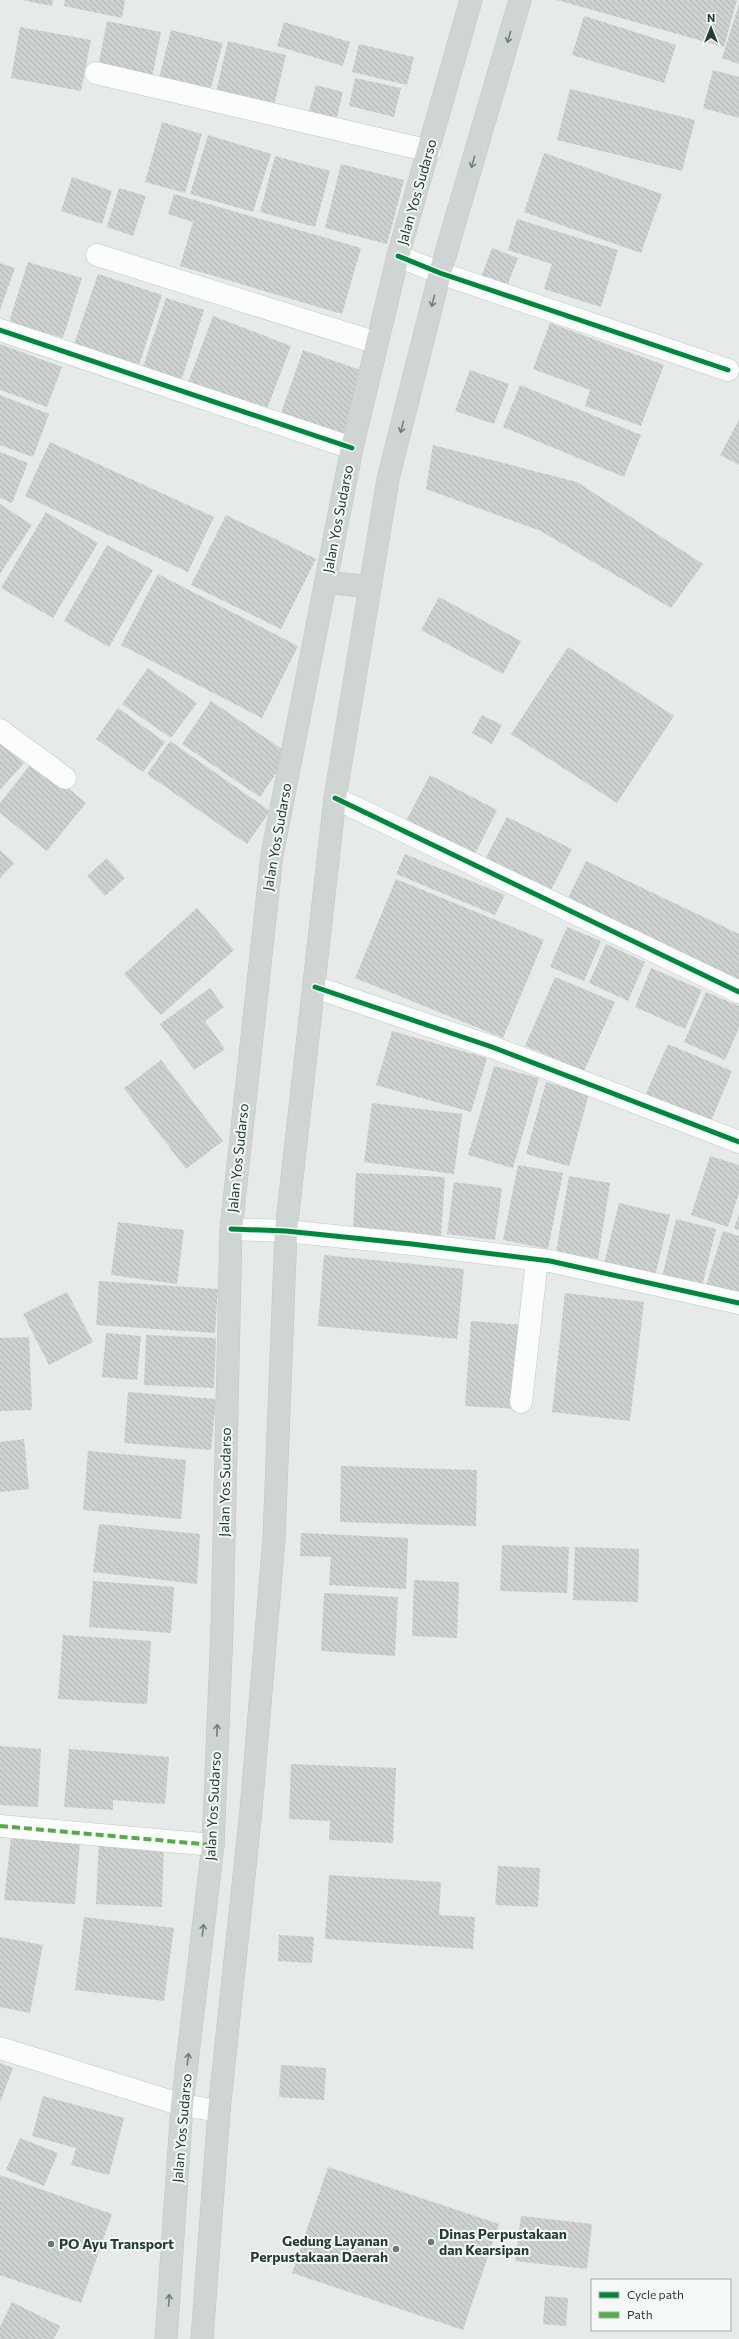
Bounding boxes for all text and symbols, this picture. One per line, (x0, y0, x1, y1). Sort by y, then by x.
north arrow (691, 8, 731, 48)
text: N (707, 11, 715, 24)
one-way arrow (505, 31, 512, 44)
street label: Jalan Yos Sudarso (393, 137, 440, 247)
one-way arrow (468, 156, 476, 169)
one-way arrow (429, 294, 437, 307)
one-way arrow (397, 420, 405, 433)
street label: Jalan Yos Sudarso (319, 463, 356, 574)
street label: Jalan Yos Sudarso (259, 781, 294, 892)
street label: Jalan Yos Sudarso (223, 1103, 252, 1213)
street label: Jalan Yos Sudarso (215, 1427, 234, 1537)
one-way arrow (214, 1724, 221, 1737)
street label: Jalan Yos Sudarso (201, 1751, 224, 1861)
one-way arrow (199, 1924, 206, 1937)
one-way arrow (184, 2053, 191, 2066)
street label: Jalan Yos Sudarso (168, 2073, 195, 2183)
place label: Dinas Perpustakaan dan Kearsipan (439, 2225, 567, 2258)
place label: Gedung Layanan Perpustakaan Daerah (250, 2232, 388, 2265)
place label: PO Ayu Transport (59, 2235, 174, 2252)
marker: Dinas Perpustakaan dan Kearsipan (426, 2237, 436, 2247)
marker: PO Ayu Transport (46, 2239, 56, 2249)
marker: Gedung Layanan Perpustakaan Daerah (391, 2244, 401, 2254)
legend (591, 2279, 731, 2331)
text: Cycle path (627, 2287, 684, 2301)
one-way arrow (166, 2294, 173, 2307)
text: Path (627, 2307, 653, 2321)

